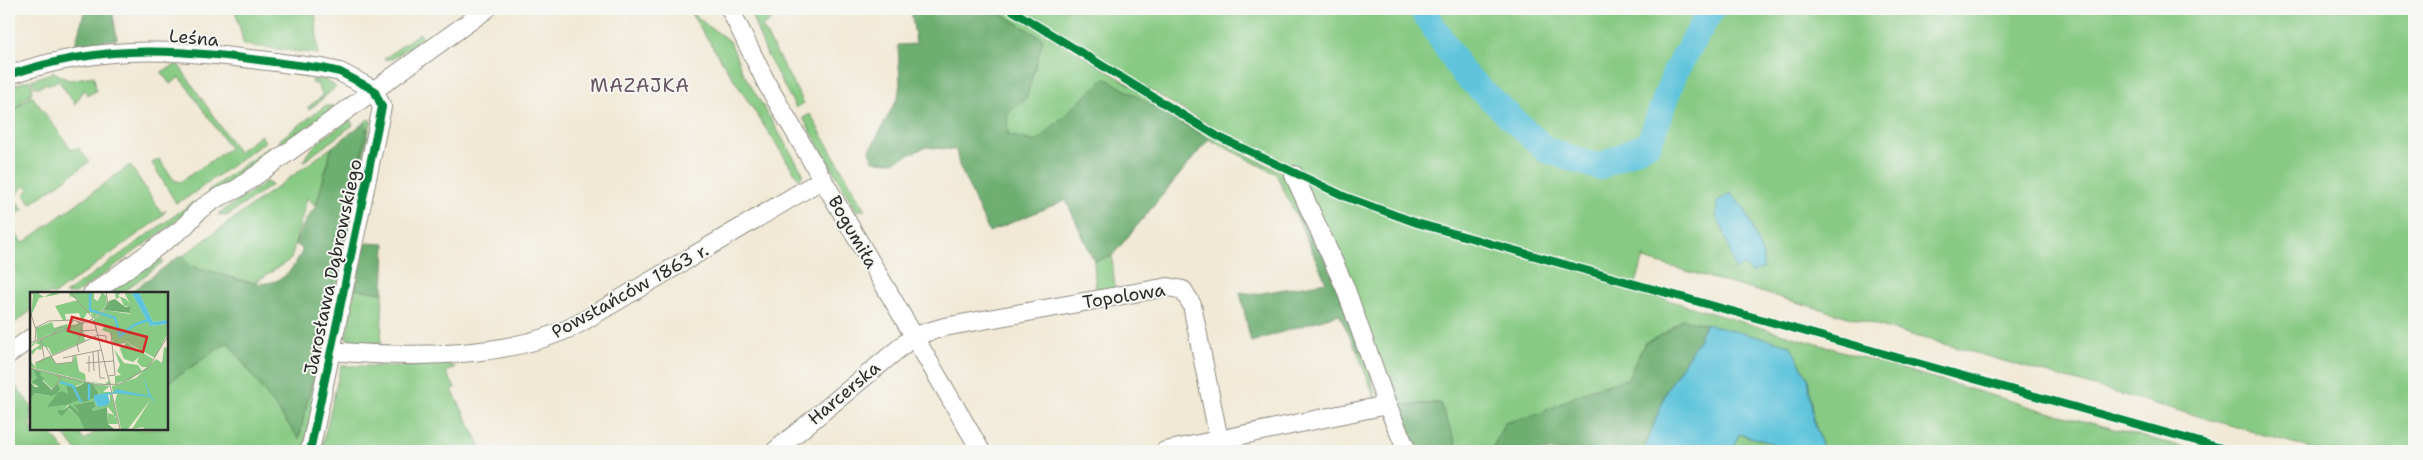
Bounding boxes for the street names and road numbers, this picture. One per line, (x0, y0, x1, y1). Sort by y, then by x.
street label: Leśna (168, 24, 220, 52)
street label: Jarosława Dąbrowskiego (298, 157, 368, 377)
street label: Bogumiła (822, 191, 884, 273)
street label: Powstańców 1863 r. (547, 238, 713, 344)
street label: Topolowa (1081, 278, 1167, 314)
street label: Harcerska (803, 356, 885, 430)

